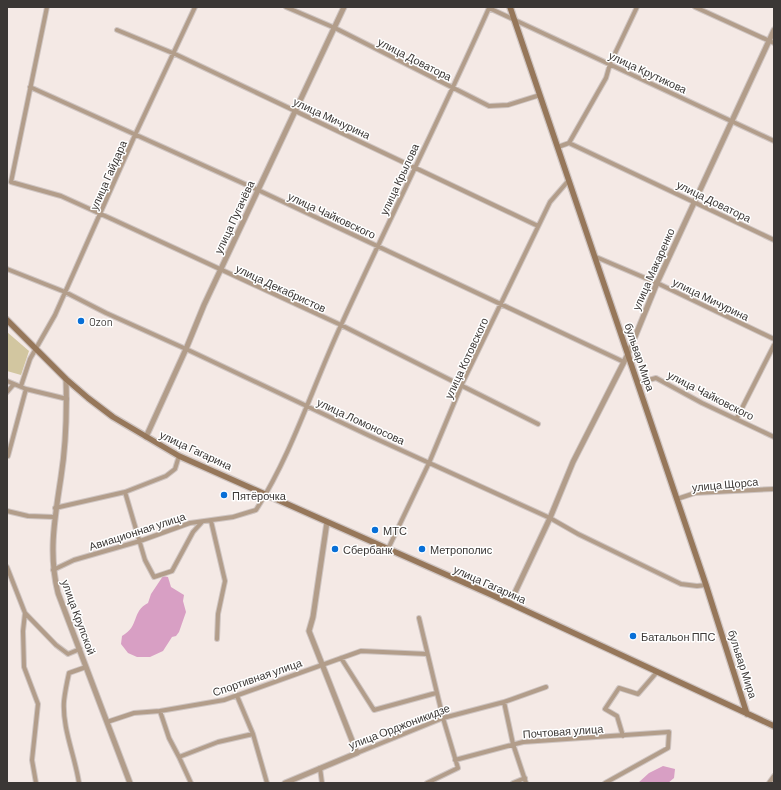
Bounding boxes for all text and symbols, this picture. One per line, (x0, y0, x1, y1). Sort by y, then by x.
street label: улица Доватора (376, 35, 455, 84)
street label: улица Крутикова (607, 48, 690, 96)
street label: улица Мичурина (291, 95, 373, 142)
street label: улица Гайдара (87, 137, 130, 212)
street label: улица Крылова (377, 140, 422, 217)
street label: улица Доватора (675, 177, 754, 225)
street label: улица Пугачёва (211, 178, 257, 256)
street label: улица Чайковского (286, 189, 378, 241)
street label: улица Макаренко (629, 226, 677, 312)
street label: улица Декабристов (234, 261, 328, 315)
street label: улица Мичурина (671, 275, 752, 323)
place label: Ozon (89, 315, 113, 328)
street label: улица Котовского (442, 315, 490, 401)
marker: Ozon (76, 316, 86, 326)
street label: бульвар Мира (622, 321, 658, 394)
street label: улица Чайковского (666, 368, 756, 422)
street label: улица Ломоносова (315, 395, 408, 447)
street label: улица Гагарина (158, 428, 235, 473)
street label: улица Щорса (691, 475, 760, 493)
place label: Пятёрочка (232, 489, 287, 502)
marker: Пятёрочка (219, 490, 229, 500)
street label: Авиационная улица (87, 509, 188, 553)
place label: МТС (383, 524, 407, 537)
marker: МТС (370, 525, 380, 535)
place label: Сбербанк (343, 543, 393, 556)
place label: Метрополис (430, 543, 493, 556)
marker: Сбербанк (330, 544, 340, 554)
marker: Метрополис (417, 544, 427, 554)
street label: улица Гагарина (452, 562, 529, 606)
street label: улица Крупской (59, 578, 99, 656)
street label: бульвар Мира (726, 628, 760, 701)
place label: Батальон ППС (641, 630, 715, 643)
marker: Батальон ППС (628, 631, 638, 641)
street label: Спортивная улица (211, 655, 304, 698)
street label: улица Орджоникидзе (347, 701, 451, 751)
street label: Почтовая улица (522, 722, 605, 740)

